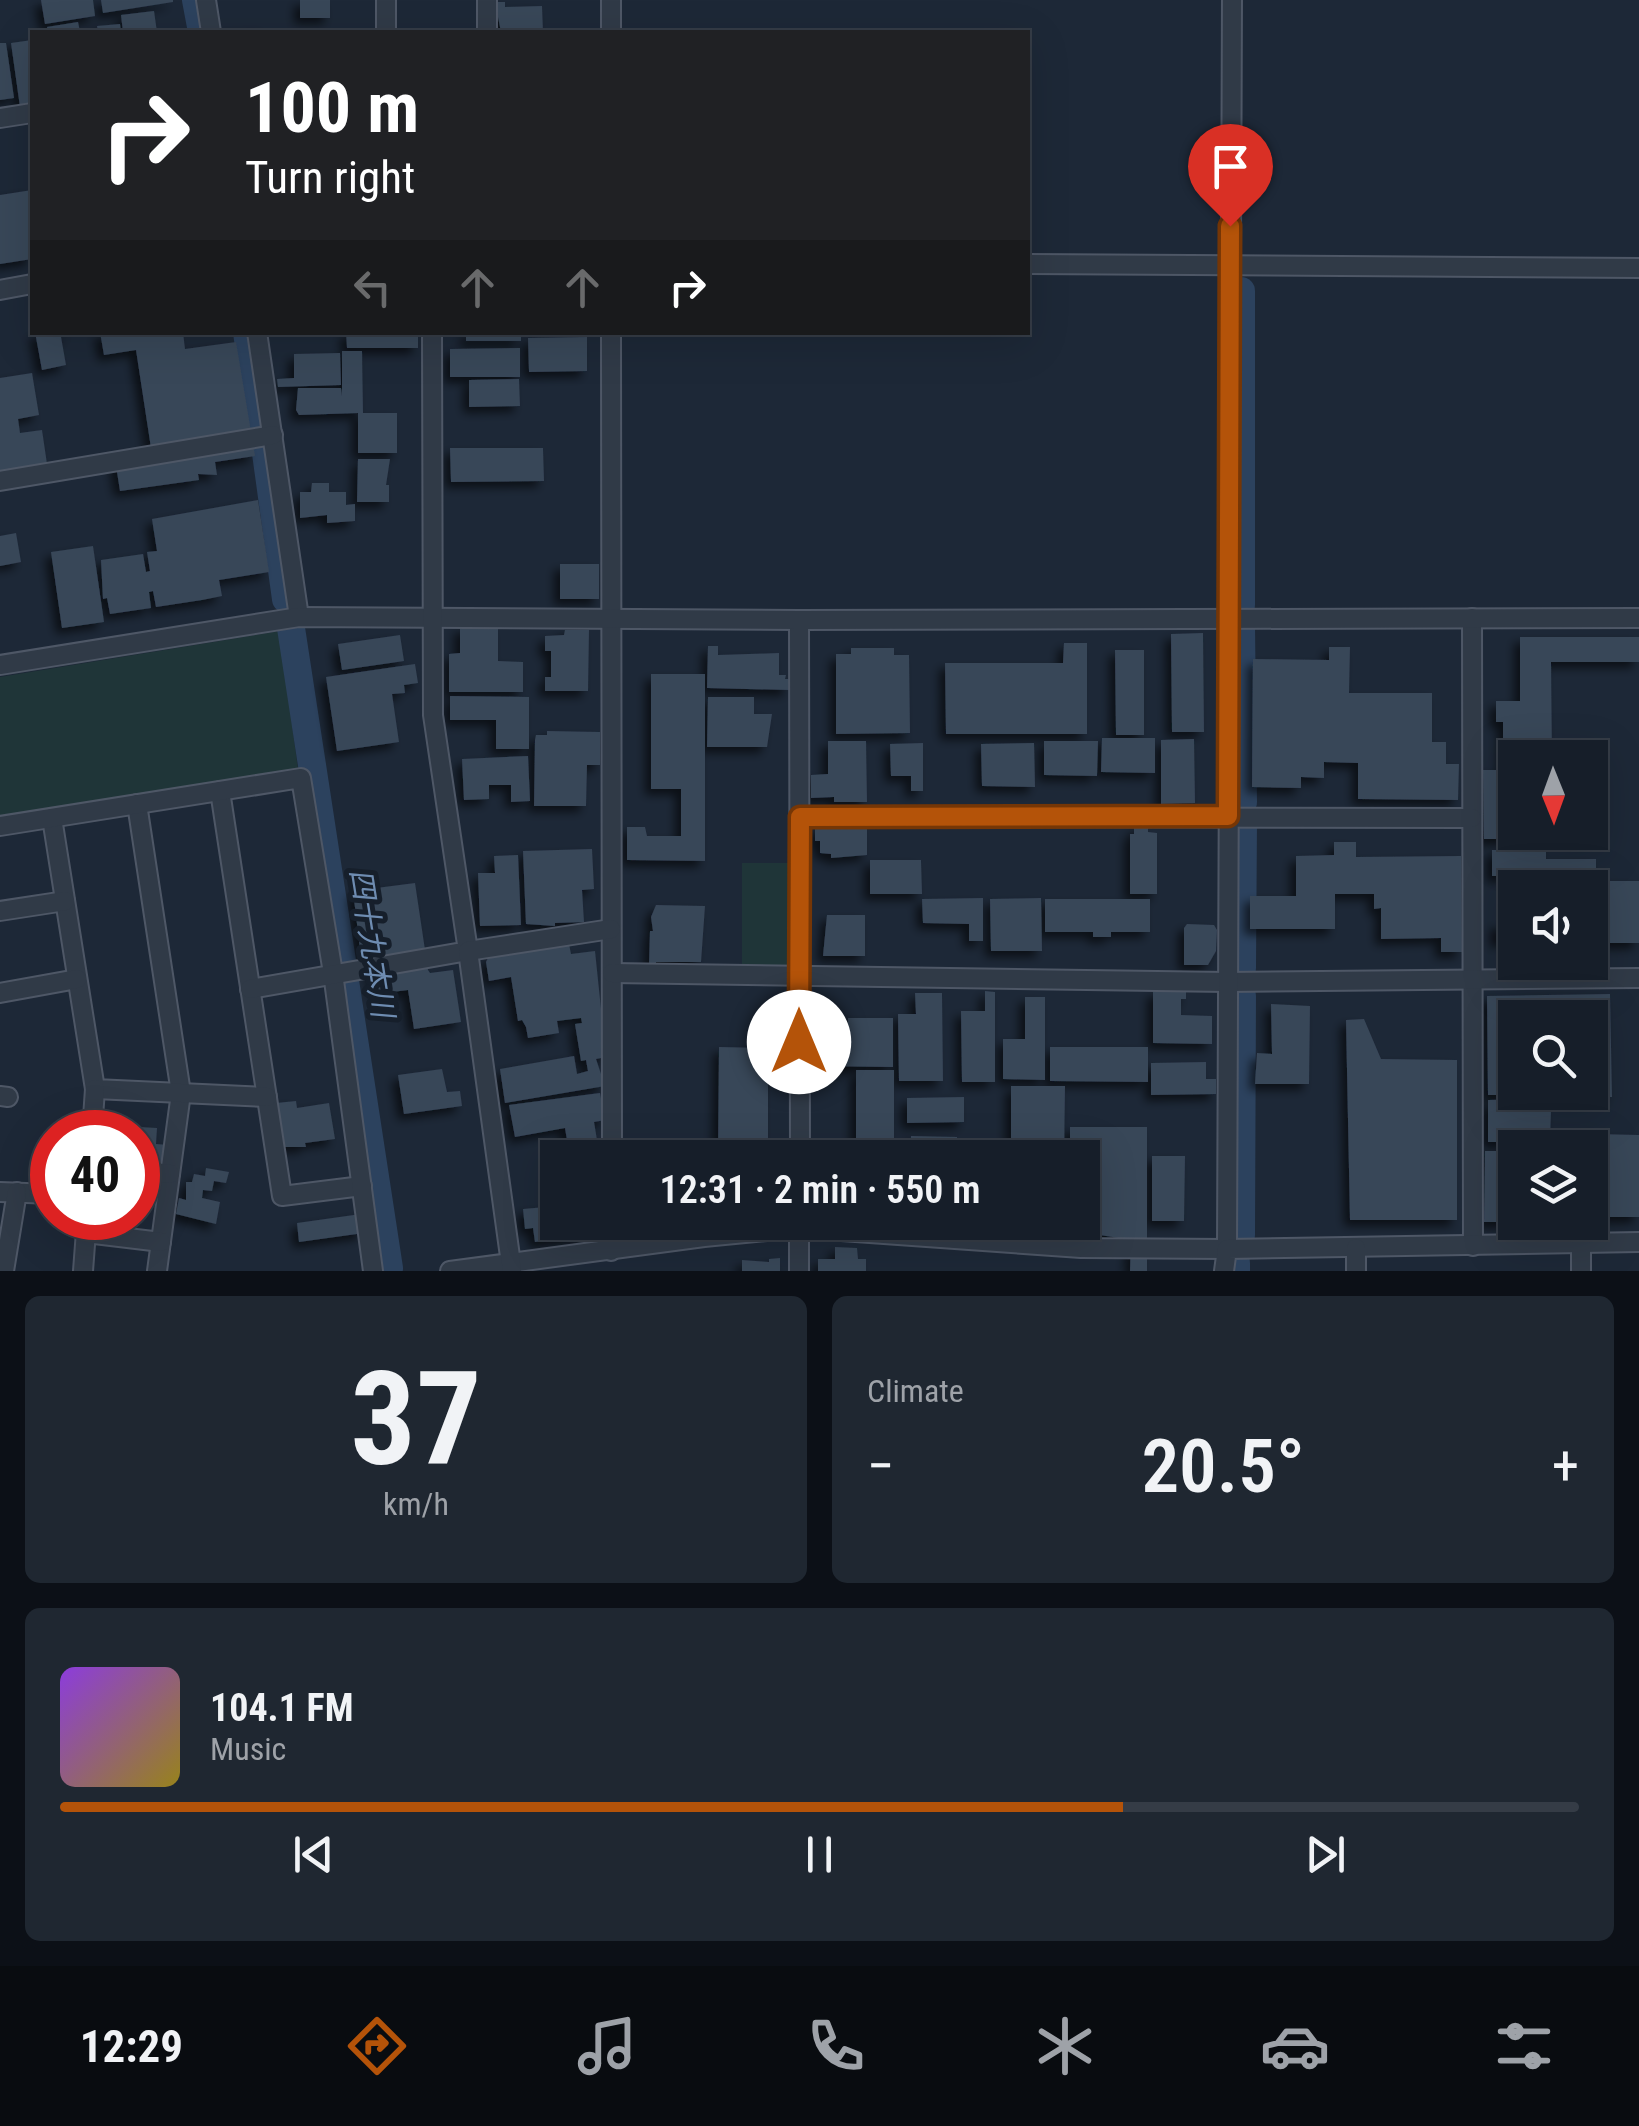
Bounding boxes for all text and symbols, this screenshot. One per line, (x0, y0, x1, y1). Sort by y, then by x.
text: 100 m (245, 67, 419, 149)
icon: right (80, 70, 210, 200)
pin (1188, 124, 1273, 227)
icon: arrive (1203, 139, 1258, 194)
text: Turn right (245, 151, 415, 204)
icon: left (345, 260, 400, 315)
icon: ahead (450, 260, 505, 315)
icon: ahead (555, 260, 610, 315)
icon: right (660, 260, 715, 315)
north arrow (1498, 740, 1608, 850)
map controls (1498, 740, 1608, 1240)
water label: 四十九本川 (343, 866, 401, 1023)
button: sound (1498, 870, 1608, 980)
position arrow (747, 990, 851, 1094)
button: search (1498, 1000, 1608, 1110)
speed limit sign: 40 (30, 1110, 160, 1240)
button: layers (1498, 1130, 1608, 1240)
text: 12:31 · 2 min · 550 m (660, 1168, 980, 1212)
text: 37 (350, 1343, 482, 1496)
text: Climate (867, 1372, 964, 1410)
text: 20.5° (1141, 1422, 1305, 1510)
text: − (867, 1434, 895, 1498)
text: + (1552, 1434, 1579, 1498)
text: km/h (383, 1485, 449, 1523)
text: 104.1 FM (210, 1686, 354, 1730)
text: Music (210, 1730, 286, 1768)
icon: previous (286, 1827, 341, 1882)
icon: pause (792, 1827, 847, 1882)
icon: next (1298, 1827, 1353, 1882)
icon: directions (342, 2011, 412, 2081)
icon: music (572, 2011, 642, 2081)
icon: phone (801, 2011, 871, 2081)
icon: climate (1030, 2011, 1100, 2081)
icon: car (1260, 2011, 1330, 2081)
icon: filters (1489, 2011, 1559, 2081)
text: 12:29 (80, 2020, 183, 2073)

